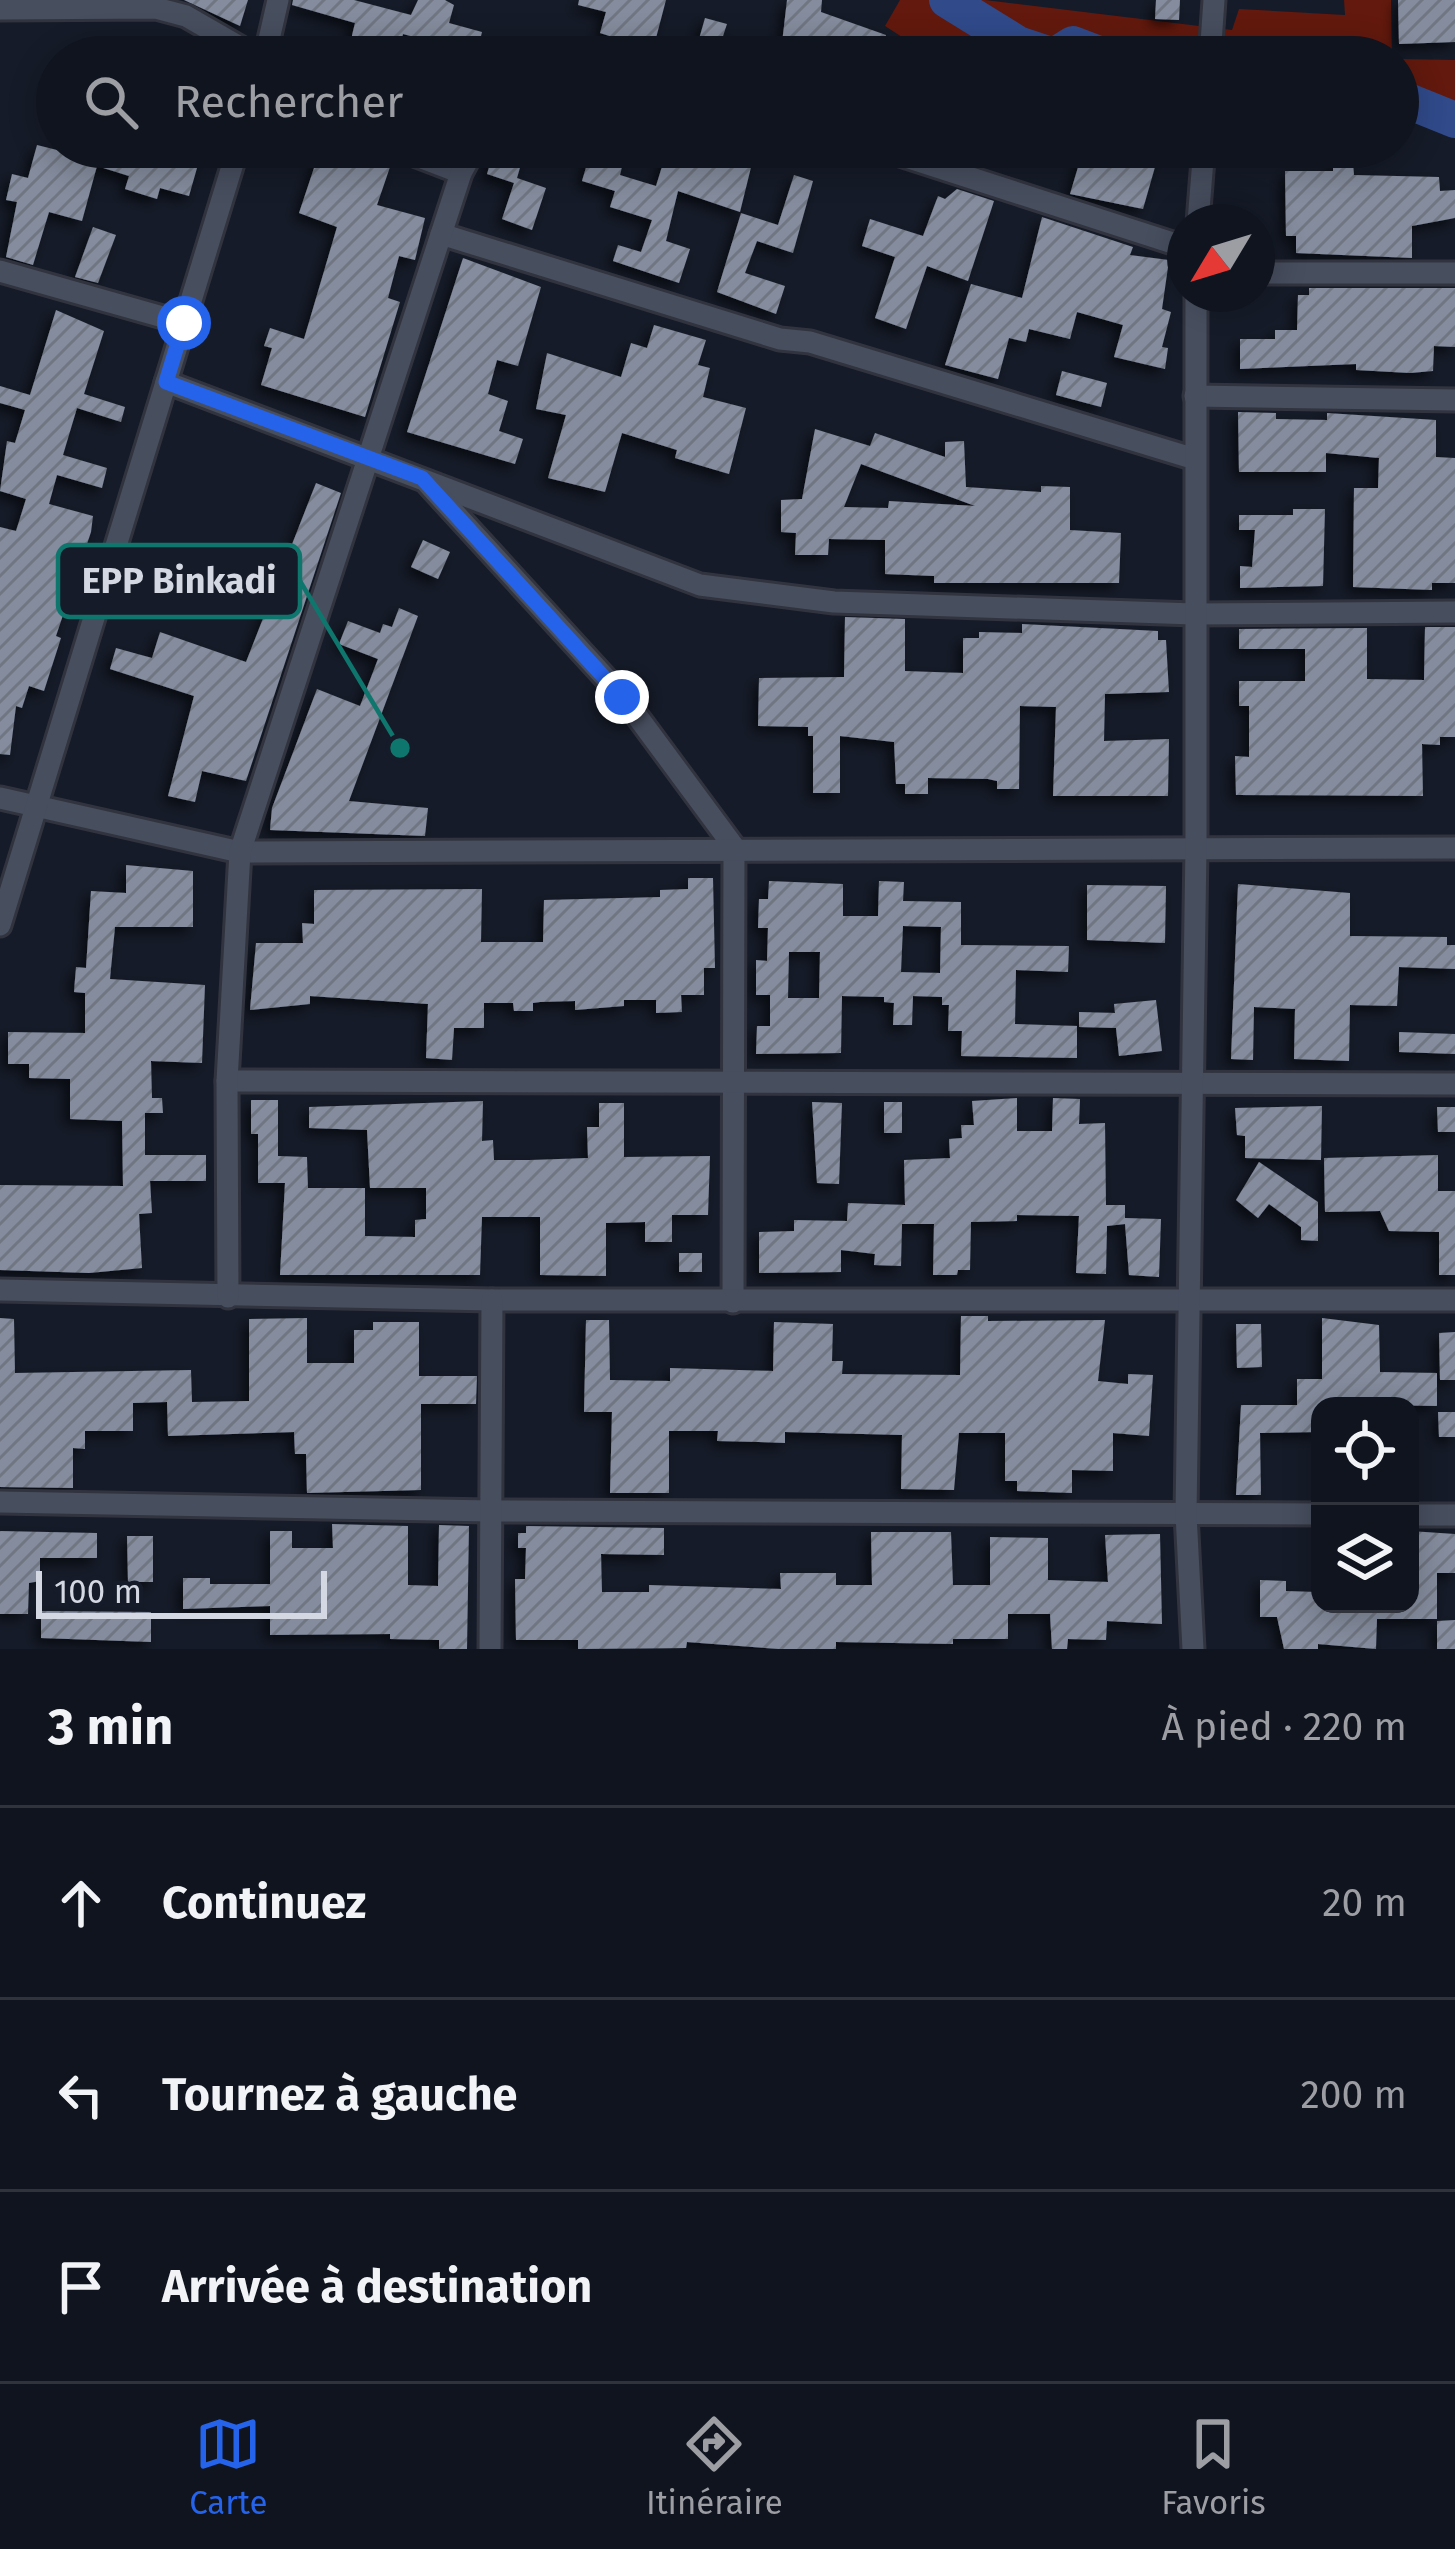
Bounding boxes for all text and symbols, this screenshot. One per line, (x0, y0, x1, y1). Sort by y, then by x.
search box (36, 36, 1419, 168)
icon: search (78, 69, 144, 135)
text: Rechercher (174, 75, 403, 129)
north arrow (1167, 204, 1275, 312)
route start (157, 296, 211, 350)
callout: EPP Binkadi (58, 545, 300, 617)
text: EPP Binkadi (82, 559, 276, 603)
route end (595, 670, 649, 724)
map controls (1311, 1397, 1419, 1613)
button: locate (1311, 1397, 1419, 1505)
button: layers (1311, 1505, 1419, 1613)
scale bar (36, 1565, 327, 1618)
text: 100 m (54, 1572, 142, 1612)
text: 3 min (48, 1696, 174, 1758)
text: À pied · 220 m (1161, 1704, 1407, 1750)
icon: ahead (48, 1870, 114, 1936)
text: Continuez (162, 1876, 366, 1930)
text: 20 m (1322, 1880, 1407, 1926)
icon: left (48, 2062, 114, 2128)
text: Tournez à gauche (162, 2068, 517, 2122)
text: 200 m (1300, 2072, 1407, 2118)
icon: arrive (48, 2254, 114, 2320)
text: Arrivée à destination (162, 2260, 592, 2314)
tab: Carte (189, 2411, 267, 2523)
tab: Itinéraire (646, 2411, 783, 2523)
tab: Favoris (1161, 2411, 1266, 2523)

